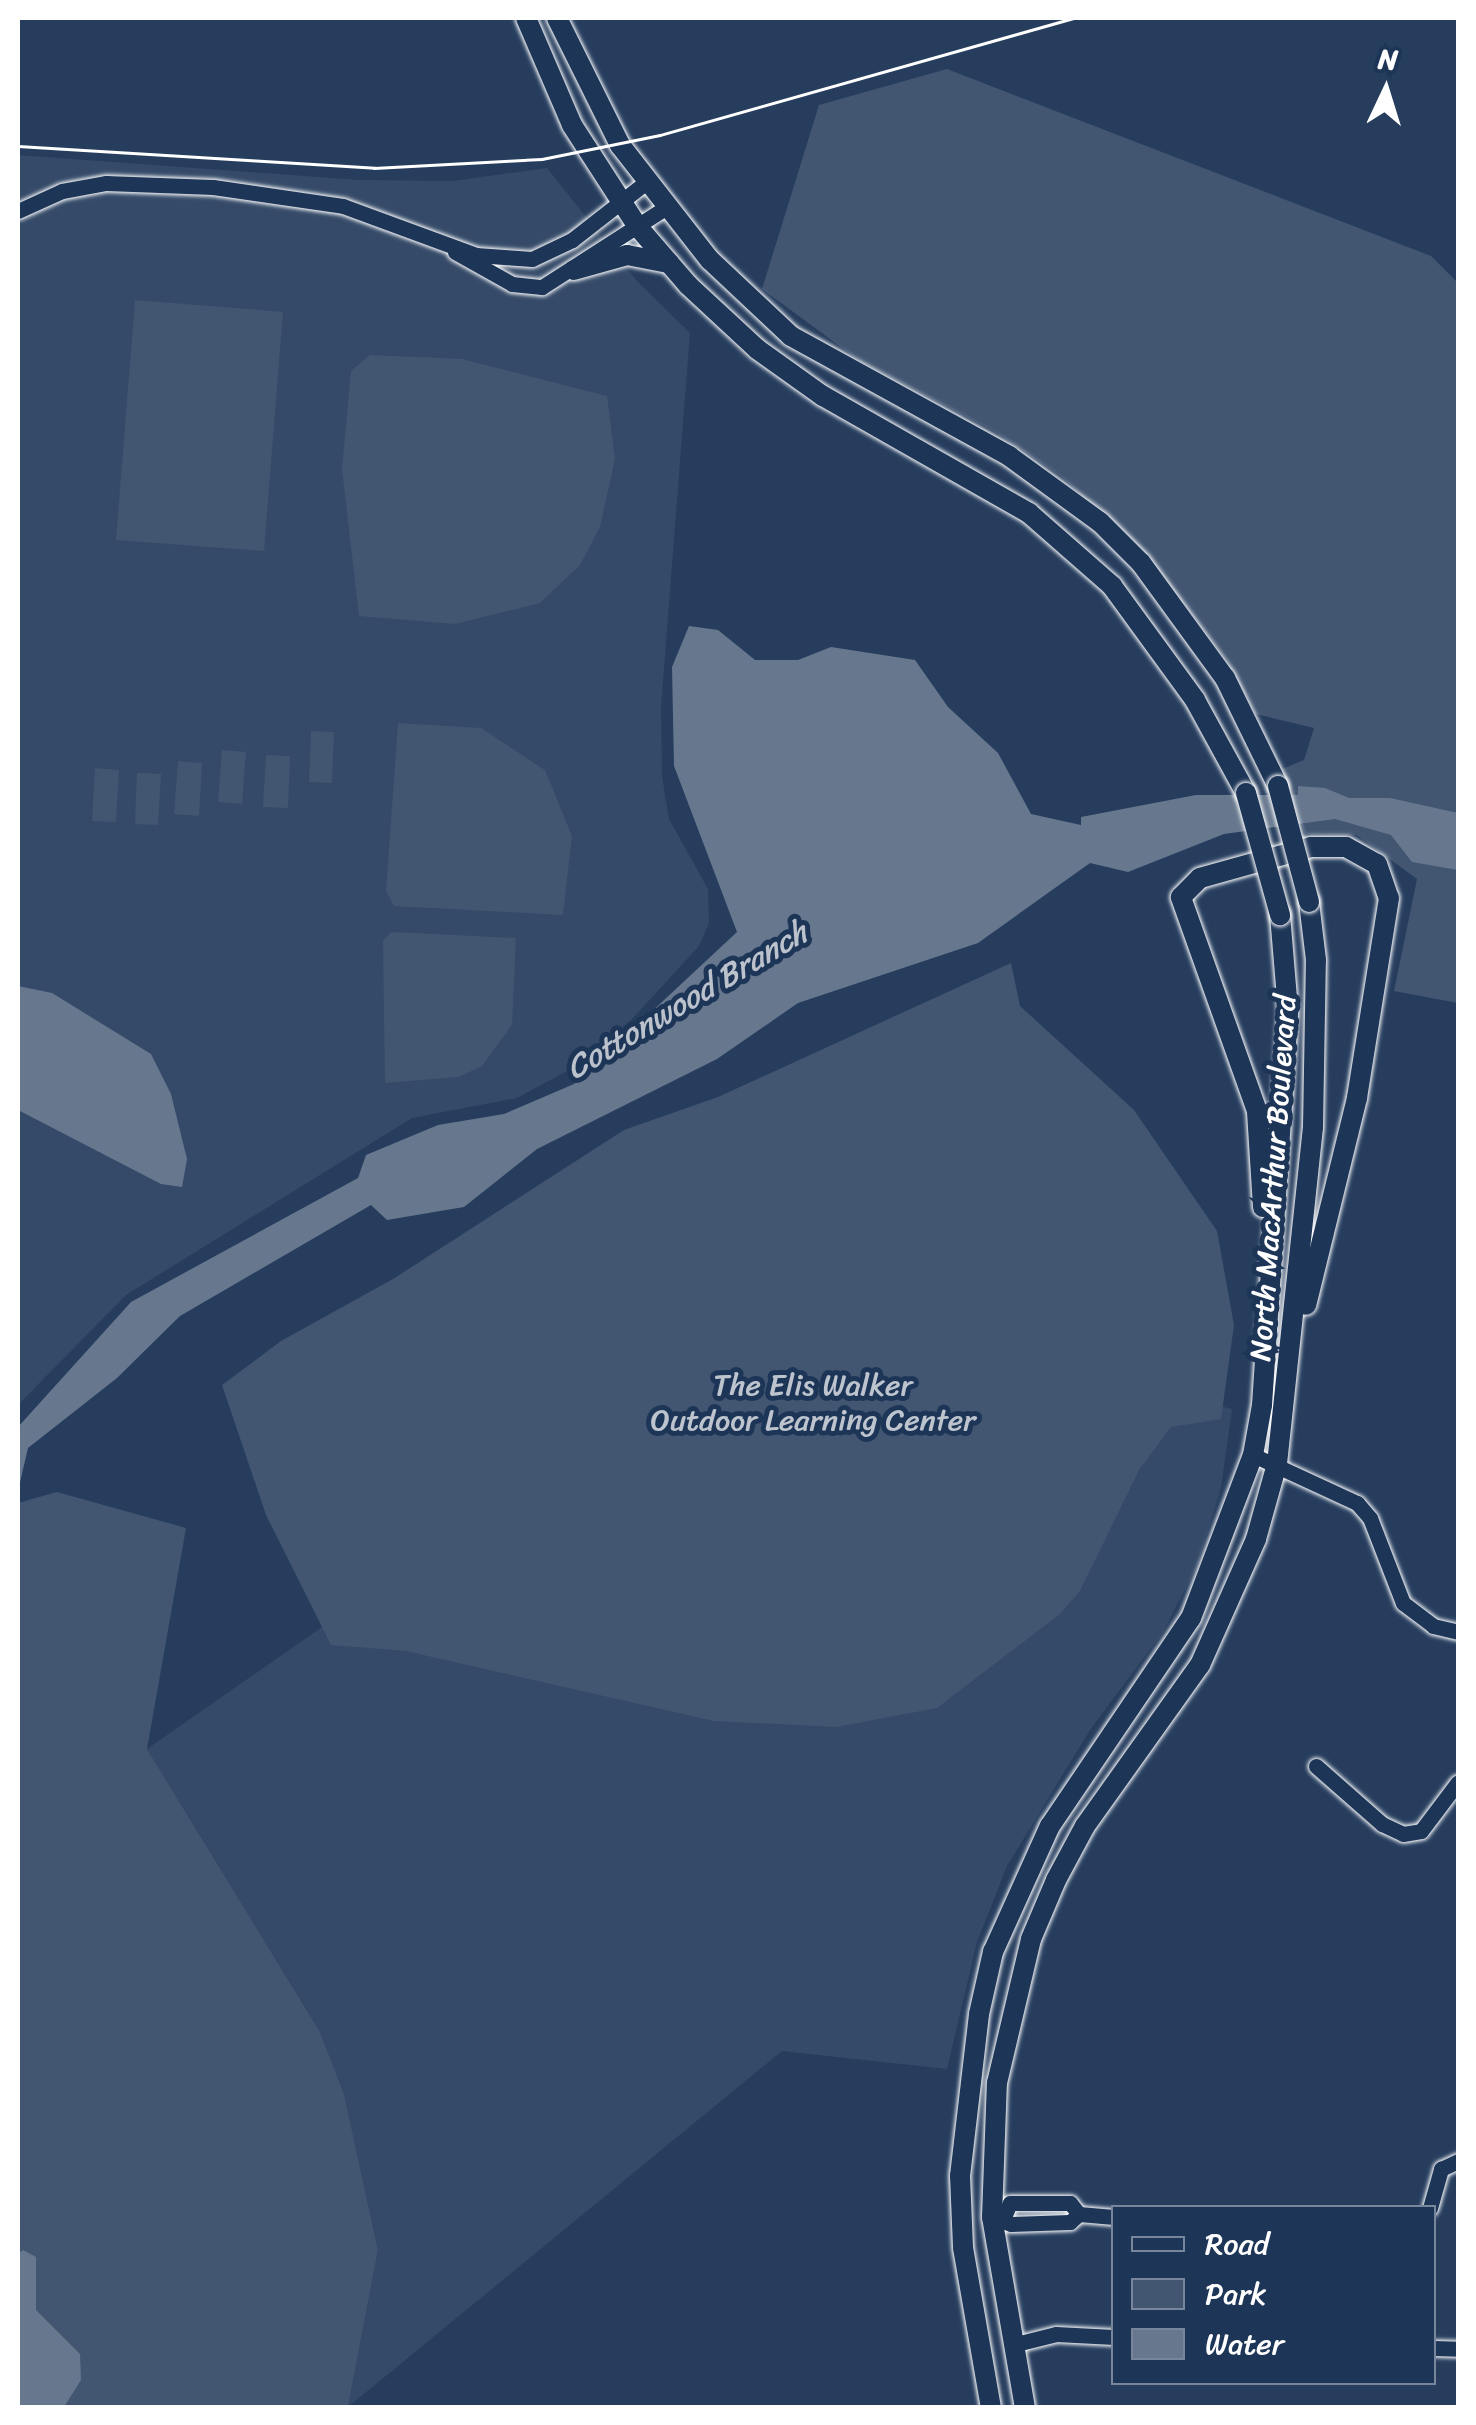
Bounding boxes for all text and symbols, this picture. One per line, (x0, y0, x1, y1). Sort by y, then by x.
text: N (1377, 34, 1400, 85)
north arrow (1336, 40, 1436, 140)
water label: Cottonwood Branch (559, 914, 815, 1088)
street label: North MacArthur Boulevard (1242, 994, 1304, 1362)
park label: The Elis Walker Outdoor Learning Center (650, 1367, 976, 1438)
legend (1111, 2205, 1436, 2385)
text: Road (1205, 2217, 1269, 2271)
text: Park (1205, 2267, 1267, 2321)
text: Water (1205, 2317, 1284, 2371)

